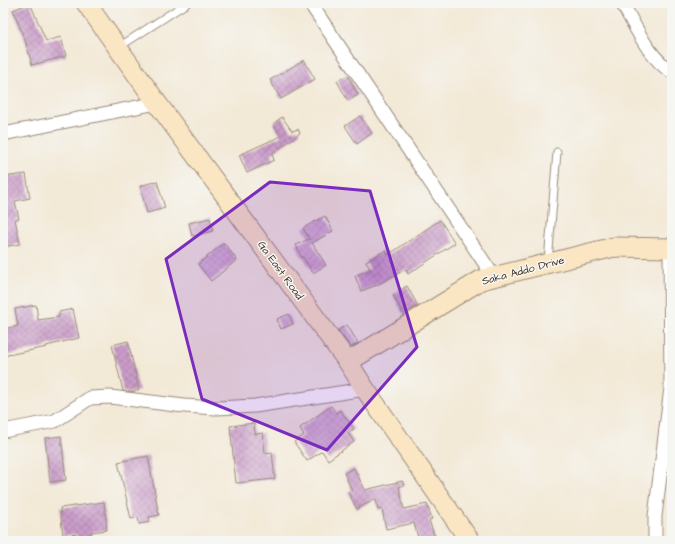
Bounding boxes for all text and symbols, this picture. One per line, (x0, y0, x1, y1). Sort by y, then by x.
street label: Ga East Road (254, 238, 307, 303)
street label: Saka Addo Drive (480, 252, 566, 289)

